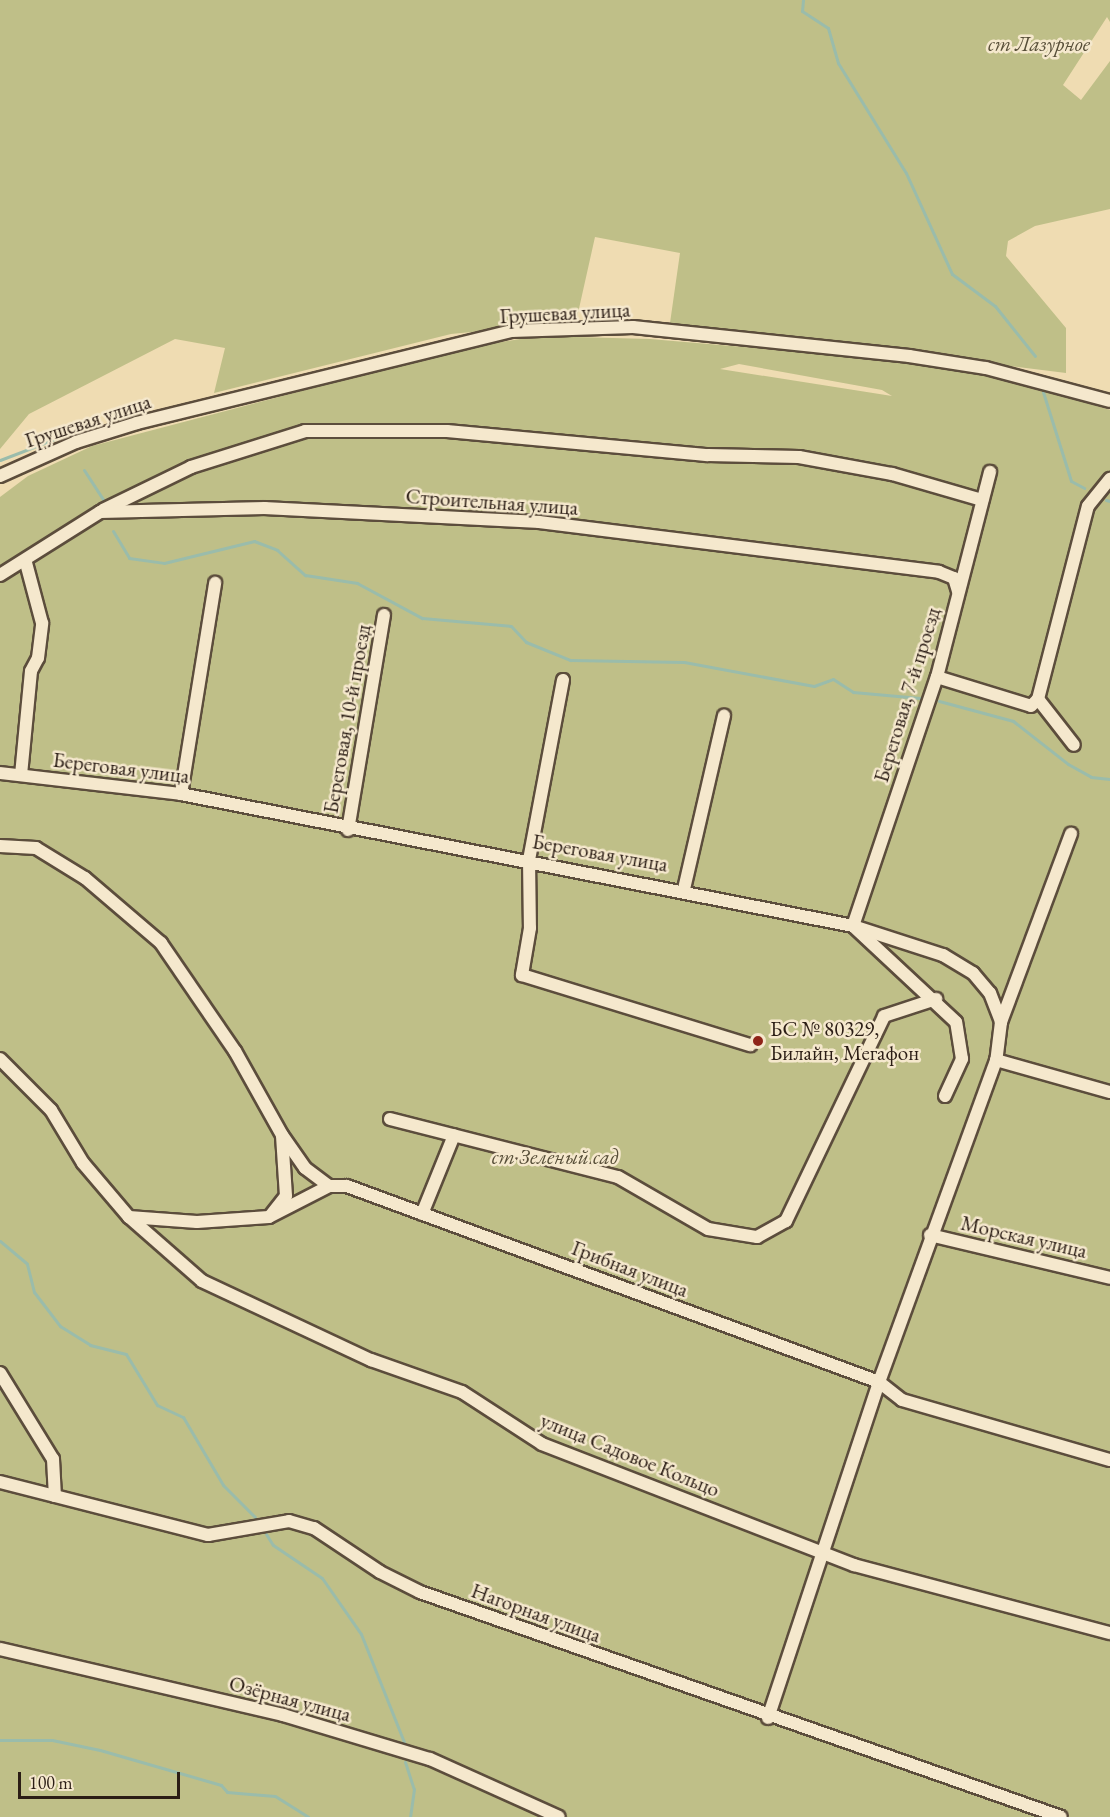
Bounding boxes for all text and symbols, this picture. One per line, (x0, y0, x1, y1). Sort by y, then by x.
park label: ст Лазурное (988, 31, 1090, 57)
street label: Грушевая улица (499, 297, 631, 329)
street label: Грушевая улица (22, 389, 154, 453)
street label: Строительная улица (405, 483, 579, 521)
street label: Береговая, 7-й проезд (868, 604, 946, 786)
street label: Береговая, 10-й проезд (318, 622, 376, 816)
street label: Береговая улица (51, 747, 191, 789)
street label: Береговая улица (530, 829, 670, 877)
place label: БС № 80329, Билайн, Мегафон (770, 1016, 919, 1066)
marker: БС № 80329, Билайн, Мегафон (751, 1034, 765, 1048)
park label: ст Зеленый сад (492, 1144, 618, 1170)
street label: Морская улица (958, 1210, 1090, 1264)
street label: Грибная улица (568, 1235, 692, 1303)
street label: улица Садовое Кольцо (537, 1408, 723, 1502)
street label: Нагорная улица (468, 1578, 604, 1648)
street label: Озёрная улица (226, 1671, 354, 1727)
scale bar (21, 1760, 183, 1798)
text: 100 m (29, 1771, 73, 1794)

